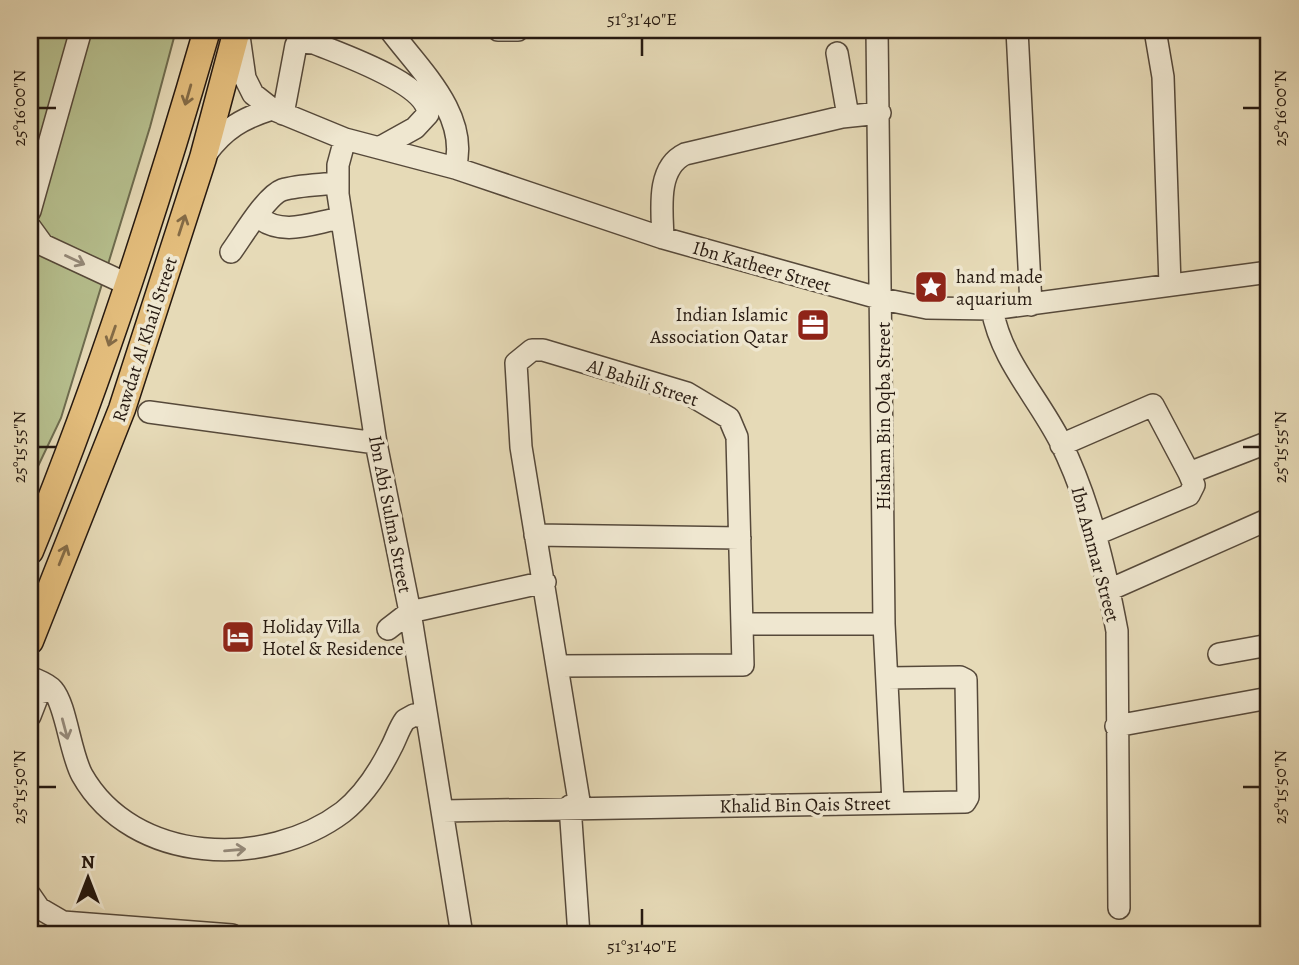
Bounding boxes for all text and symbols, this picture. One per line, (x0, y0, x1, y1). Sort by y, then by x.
text: 51°31'40"E (607, 7, 677, 31)
text: 25°16'00"N (7, 70, 31, 146)
text: 25°16'00"N (1268, 70, 1292, 146)
one-way arrow (181, 84, 194, 106)
one-way arrow (176, 215, 189, 237)
street label: Ibn Katheer Street (690, 235, 834, 299)
street label: Rawdat Al Khail Street (106, 253, 184, 425)
one-way arrow (64, 254, 86, 267)
place label: hand made aquarium (956, 264, 1043, 312)
place icon: hand made aquarium (912, 268, 950, 306)
place label: Indian Islamic Association Qatar (649, 302, 788, 350)
office icon: Indian Islamic Association Qatar (794, 306, 832, 344)
street label: Hisham Bin Oqba Street (871, 322, 897, 510)
one-way arrow (105, 324, 117, 346)
street label: Al Bahili Street (583, 352, 702, 413)
text: 25°15'55"N (7, 411, 31, 483)
text: 25°15'55"N (1268, 411, 1292, 483)
street label: Ibn Abi Sulma Street (362, 433, 418, 595)
street label: Ibn Ammar Street (1064, 483, 1126, 625)
one-way arrow (58, 544, 71, 566)
place label: Holiday Villa Hotel & Residence (262, 614, 404, 662)
hotel icon: Holiday Villa Hotel & Residence (219, 618, 257, 656)
one-way arrow (60, 718, 73, 740)
text: 25°15'50"N (7, 750, 31, 824)
text: 25°15'50"N (1268, 750, 1292, 824)
street label: Khalid Bin Qais Street (719, 791, 891, 819)
north arrow (52, 842, 122, 912)
one-way arrow (223, 843, 246, 856)
text: N (81, 849, 95, 875)
text: 51°31'40"E (607, 934, 677, 958)

